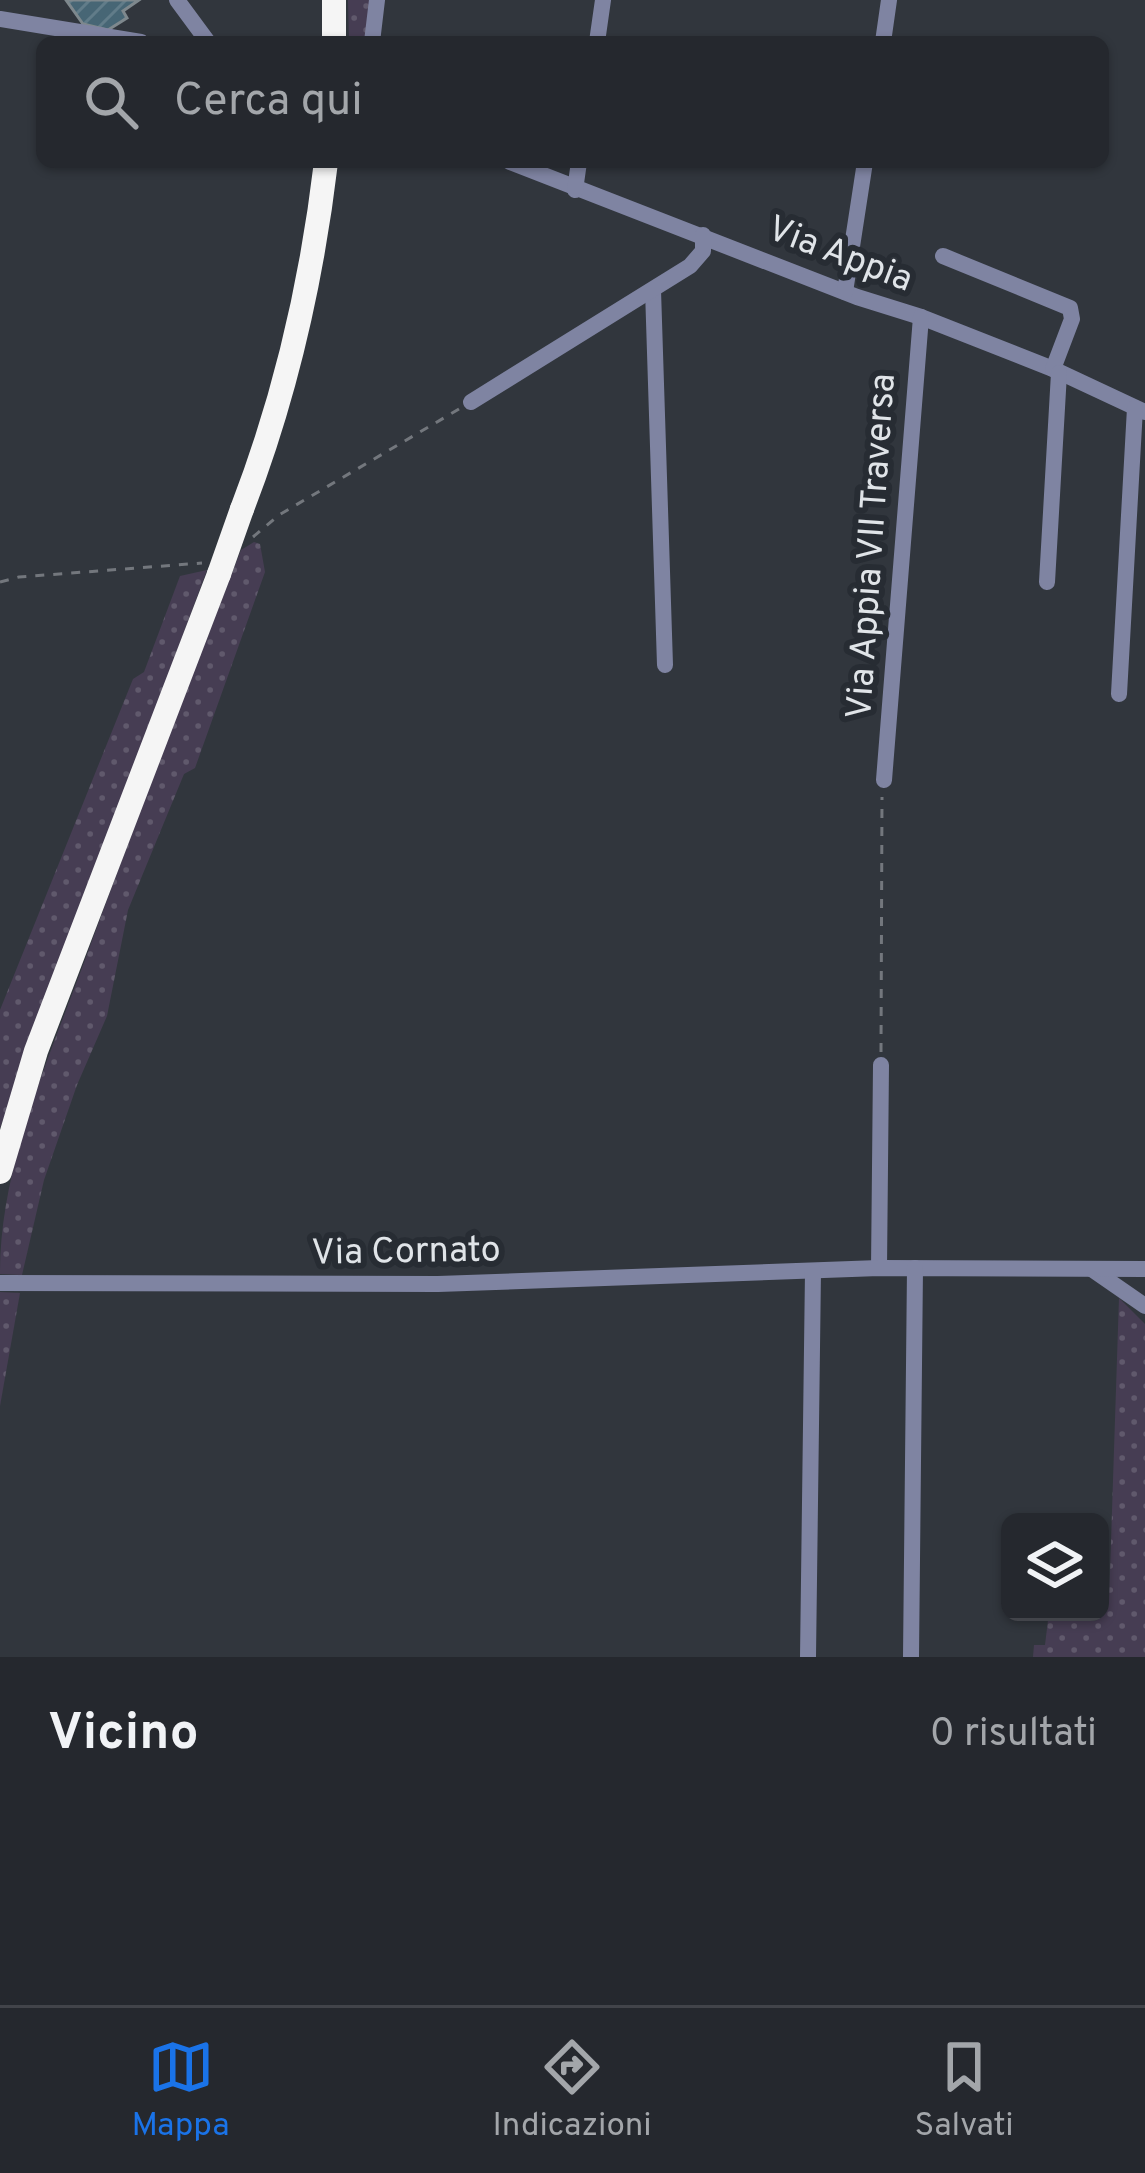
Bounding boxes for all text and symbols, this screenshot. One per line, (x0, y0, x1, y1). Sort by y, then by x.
search box (36, 36, 1109, 168)
icon: search (78, 69, 144, 135)
text: Cerca qui (174, 74, 363, 131)
street label: Via Appia (761, 207, 919, 304)
street label: Via Appia VII Traversa (838, 372, 908, 721)
street label: Via Cornato (311, 1228, 501, 1278)
map controls (1001, 1513, 1109, 1621)
button: layers (1001, 1513, 1109, 1621)
text: Vicino (48, 1703, 199, 1768)
text: 0 risultati (930, 1711, 1097, 1760)
tab: Mappa (131, 2034, 230, 2148)
tab: Indicazioni (493, 2034, 652, 2148)
tab: Salvati (914, 2034, 1014, 2148)

